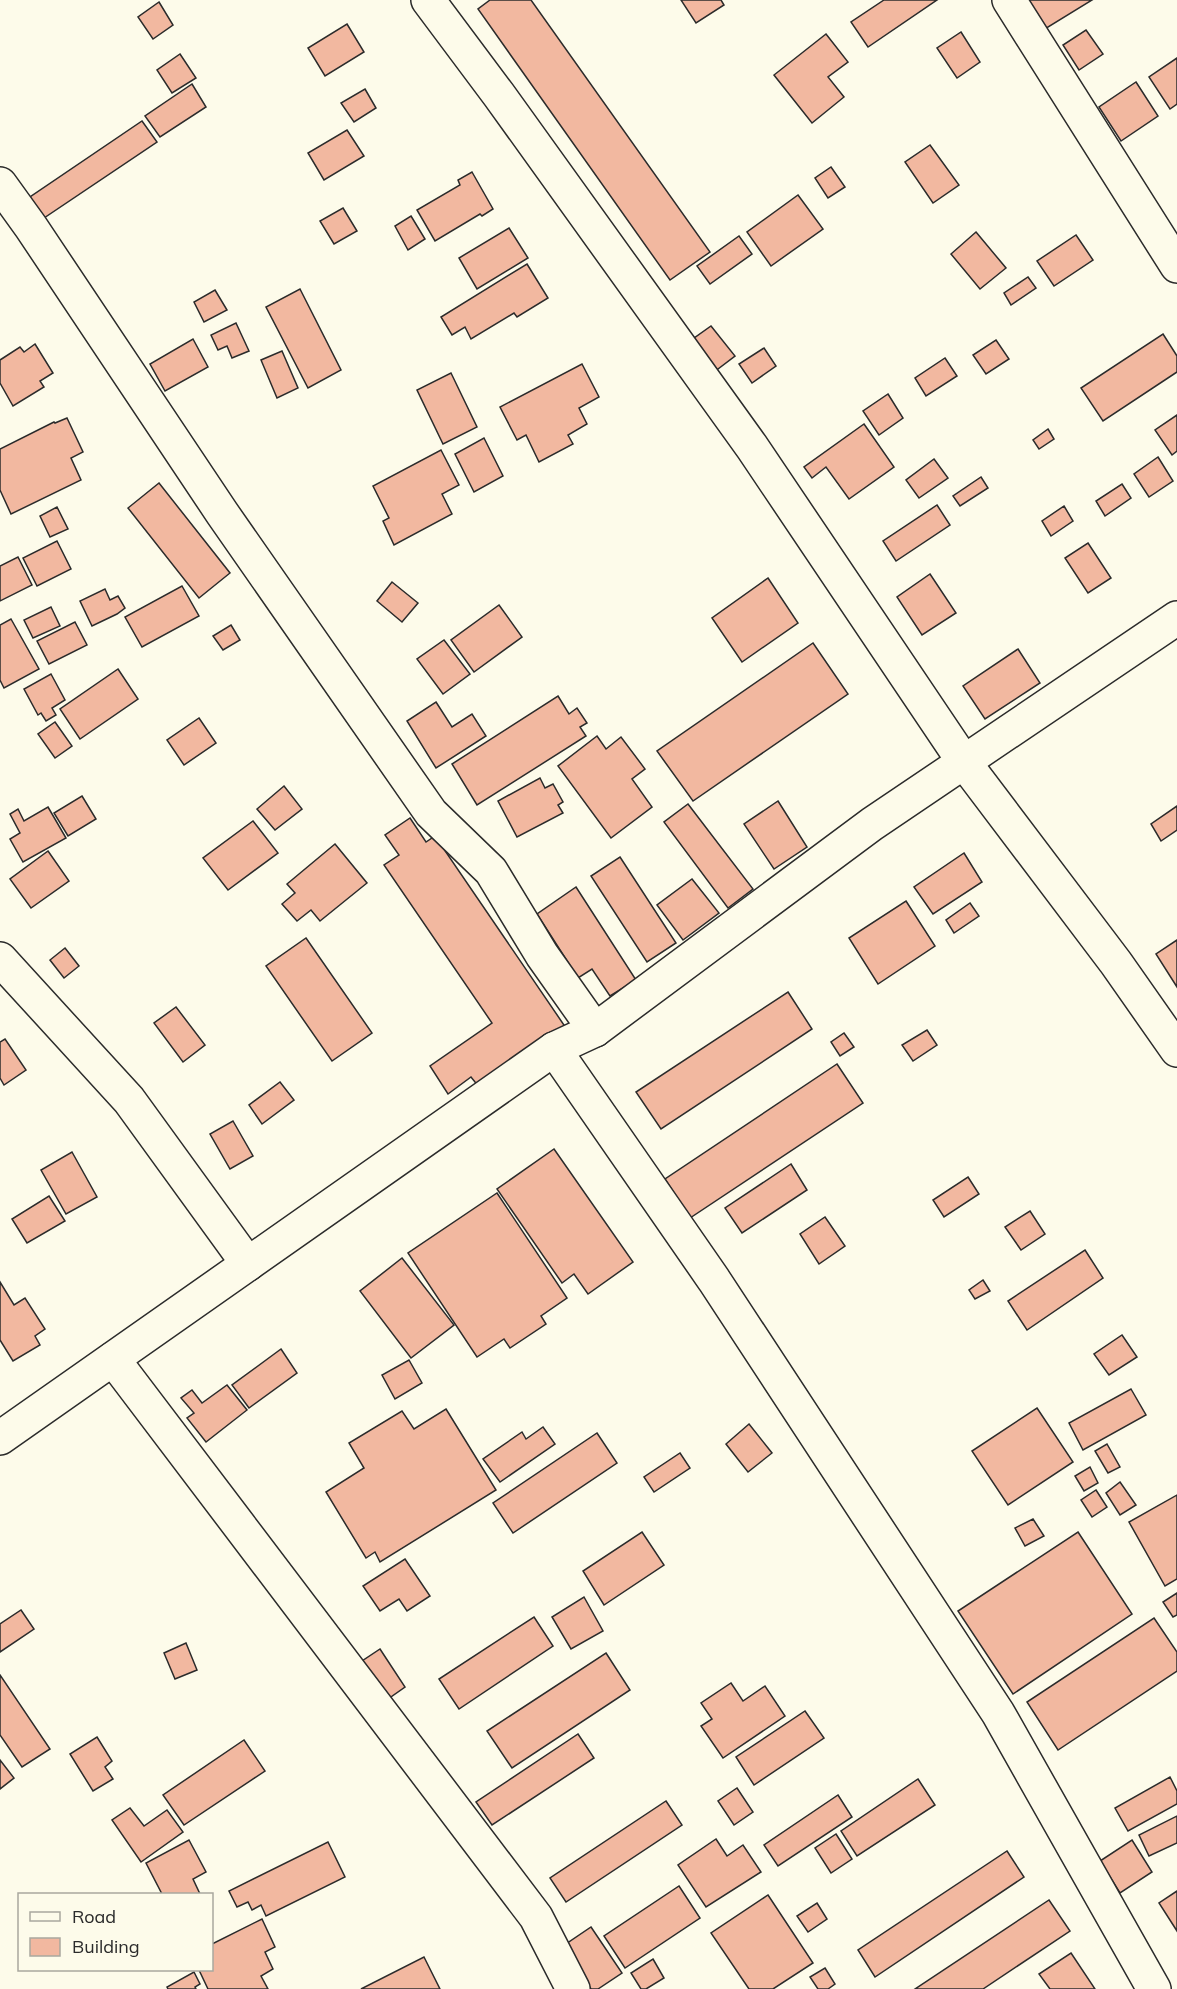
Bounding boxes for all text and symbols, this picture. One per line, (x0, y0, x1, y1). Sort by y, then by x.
legend (18, 1893, 213, 1971)
text: Road (72, 1905, 116, 1928)
text: Building (72, 1935, 140, 1958)

